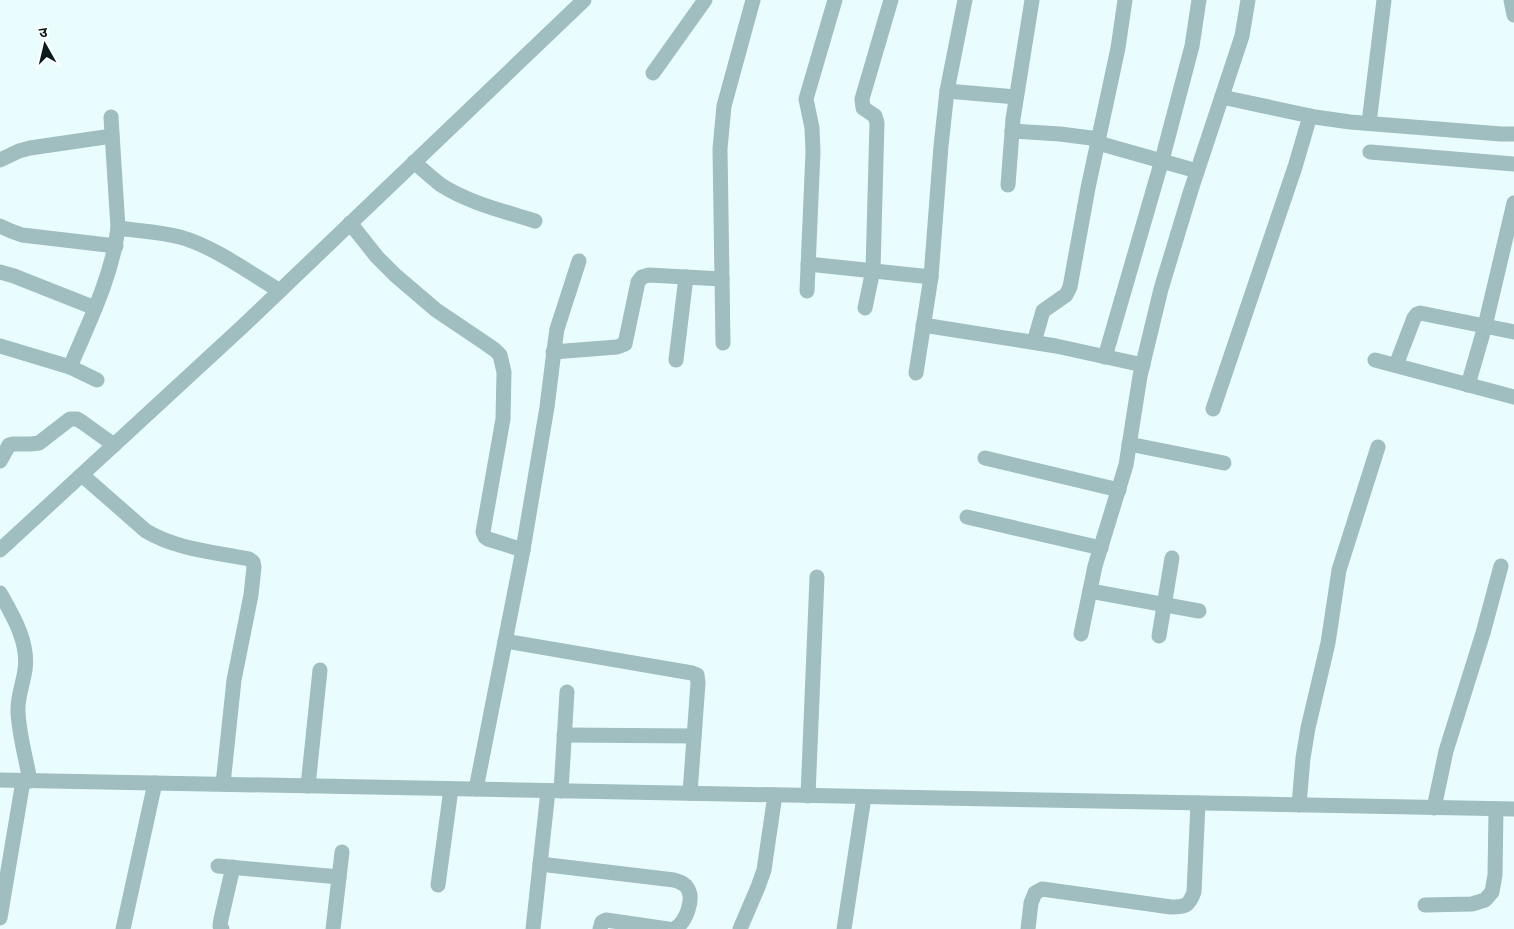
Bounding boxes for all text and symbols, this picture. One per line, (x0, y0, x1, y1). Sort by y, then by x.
north arrow (20, 20, 70, 70)
text: उ (38, 26, 49, 41)

